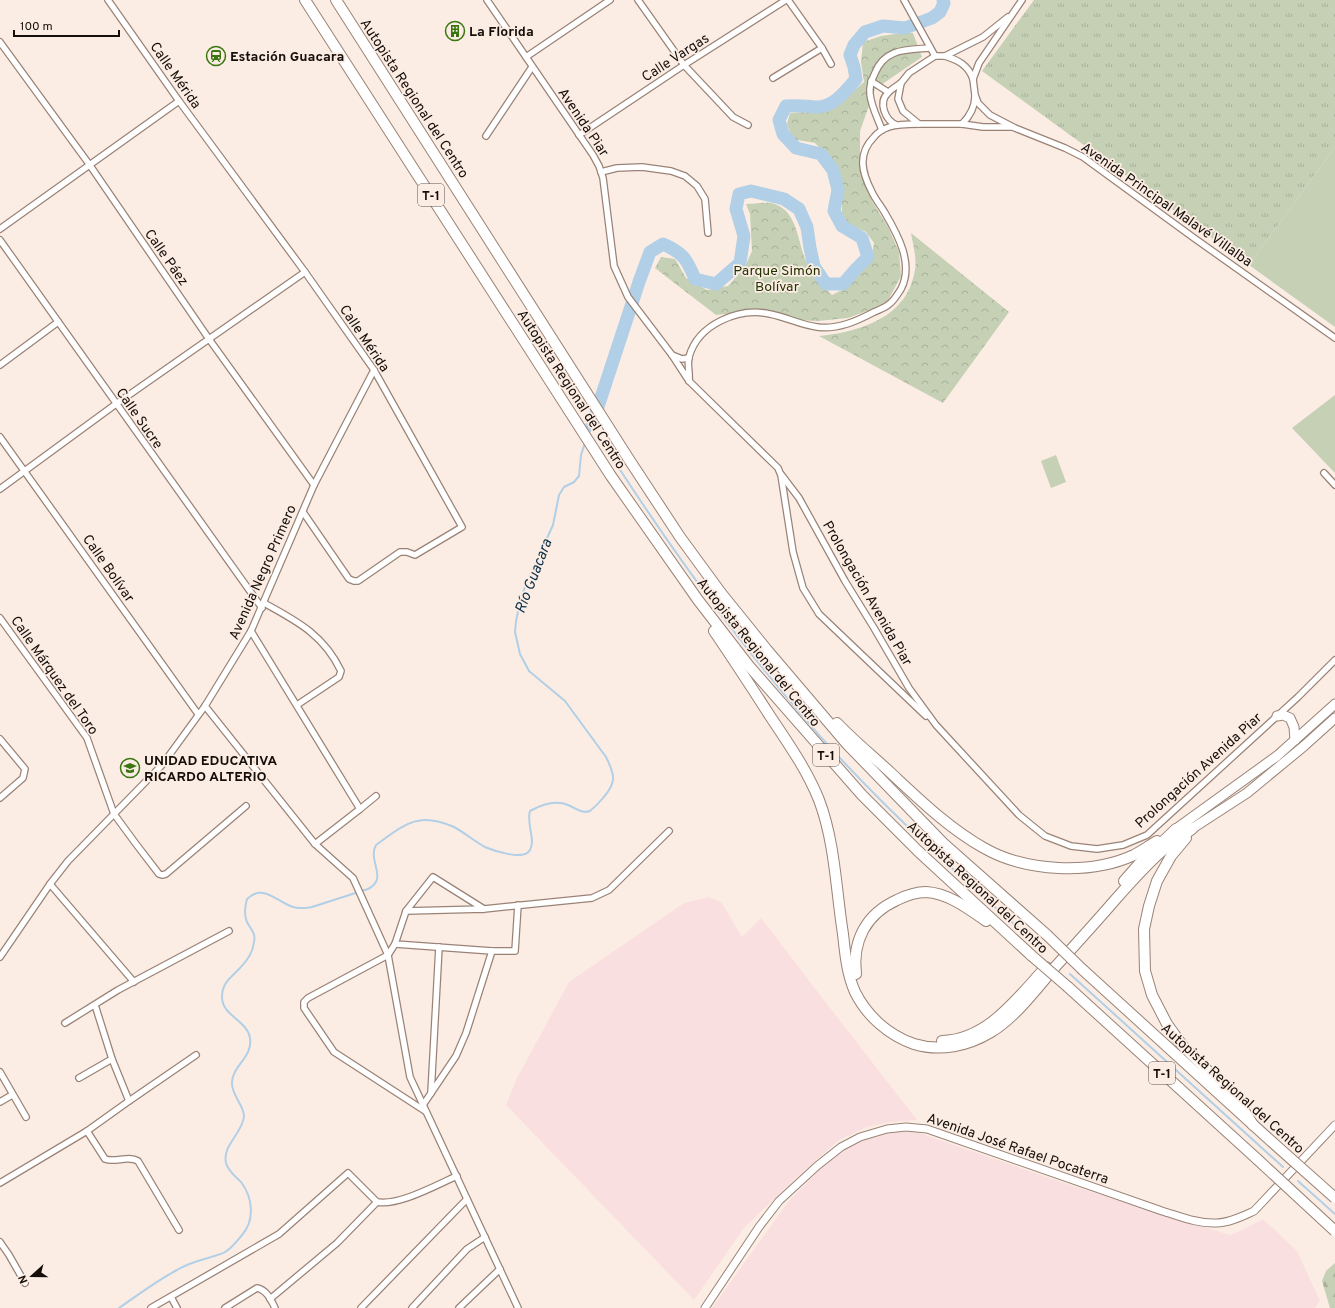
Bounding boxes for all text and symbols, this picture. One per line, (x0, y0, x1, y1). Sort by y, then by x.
scale bar (14, 12, 119, 38)
street label: Autopista Regional del Centro (356, 16, 472, 182)
text: 100 m (20, 19, 53, 35)
building icon: La Florida (444, 20, 466, 42)
place label: La Florida (469, 24, 534, 41)
street label: Calle Vargas (639, 30, 713, 86)
street label: Calle Mérida (146, 39, 204, 113)
station icon: Estación Guacara (205, 45, 227, 67)
place label: Estación Guacara (230, 49, 344, 66)
street label: Avenida Piar (554, 85, 612, 161)
street label: Avenida Principal Malavé Villalba (1077, 139, 1255, 271)
road number: T-1 (418, 184, 444, 206)
street label: Calle Páez (140, 226, 191, 289)
park label: Parque Simón Bolívar (733, 263, 821, 296)
street label: Calle Mérida (335, 302, 392, 376)
street label: Autopista Regional del Centro (513, 307, 629, 473)
street label: Calle Sucre (112, 385, 166, 453)
street label: Avenida Negro Primero (226, 502, 301, 643)
street label: Prolongación Avenida Piar (818, 518, 916, 670)
street label: Calle Bolívar (78, 532, 138, 606)
water label: Río Guacara (511, 536, 557, 617)
street label: Autopista Regional del Centro (693, 575, 823, 731)
street label: Calle Márquez del Toro (6, 613, 101, 739)
street label: Prolongación Avenida Piar (1132, 709, 1266, 833)
road number: T-1 (813, 744, 839, 766)
place label: UNIDAD EDUCATIVA RICARDO ALTERIO (144, 753, 277, 786)
school or university icon: UNIDAD EDUCATIVA RICARDO ALTERIO (119, 757, 141, 779)
street label: Autopista Regional del Centro (903, 818, 1051, 958)
street label: Autopista Regional del Centro (1157, 1020, 1307, 1158)
road number: T-1 (1149, 1062, 1175, 1084)
street label: Avenida José Rafael Pocaterra (924, 1110, 1111, 1189)
north arrow (12, 1256, 52, 1296)
text: N (16, 1273, 32, 1285)

